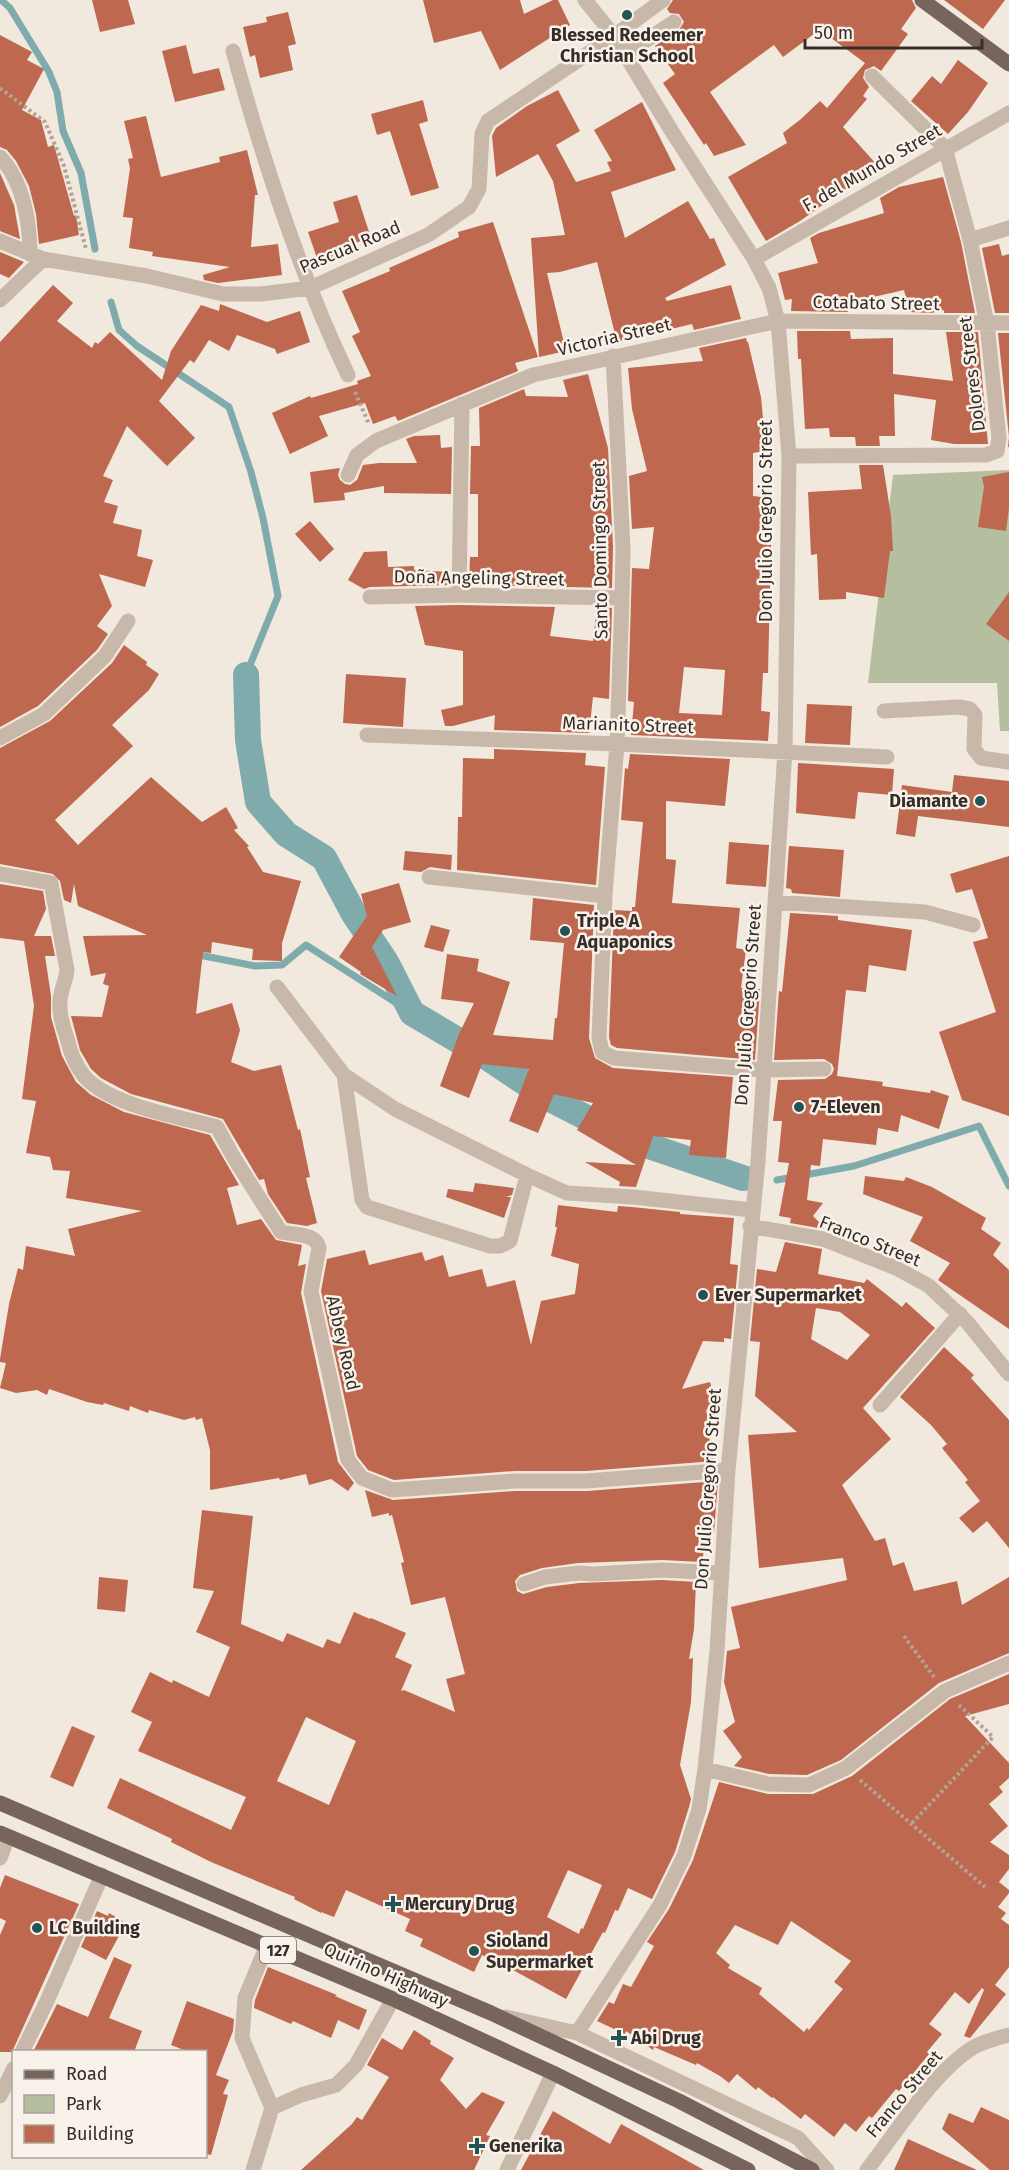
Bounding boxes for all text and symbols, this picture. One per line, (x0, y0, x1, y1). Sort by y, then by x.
marker: Blessed Redeemer Christian School (620, 8, 634, 22)
scale bar (805, 12, 982, 50)
text: 50 m (814, 22, 853, 44)
place label: Blessed Redeemer Christian School (551, 24, 704, 67)
street label: F. del Mundo Street (799, 119, 946, 217)
street label: Pascual Road (296, 216, 404, 278)
street label: Cotabato Street (812, 291, 940, 315)
street label: Victoria Street (555, 313, 673, 361)
street label: Dolores Street (954, 315, 990, 433)
street label: Don Julio Gregorio Street (755, 419, 777, 622)
street label: Santo Domingo Street (587, 460, 613, 639)
street label: Doña Angeling Street (393, 566, 565, 590)
street label: Marianito Street (562, 712, 695, 738)
place label: Diamante (889, 790, 968, 812)
marker: Diamante (973, 794, 987, 808)
street label: Don Julio Gregorio Street (730, 903, 766, 1107)
place label: Triple A Aquaponics (576, 910, 673, 953)
marker: Triple A Aquaponics (558, 924, 572, 938)
place label: 7-Eleven (811, 1096, 881, 1118)
marker: 7-Eleven (792, 1100, 806, 1114)
street label: Franco Street (816, 1211, 924, 1271)
place label: Ever Supermarket (715, 1284, 863, 1306)
marker: Ever Supermarket (696, 1288, 710, 1302)
street label: Abbey Road (321, 1293, 365, 1393)
street label: Don Julio Gregorio Street (690, 1387, 726, 1591)
place label: Mercury Drug (405, 1893, 515, 1915)
marker: Mercury Drug (386, 1897, 400, 1911)
place label: LC Building (49, 1917, 140, 1939)
marker: LC Building (30, 1921, 44, 1935)
place label: Sioland Supermarket (486, 1930, 594, 1973)
road number: 127 (260, 1937, 296, 1963)
street label: Quirino Highway (320, 1938, 452, 2012)
marker: Sioland Supermarket (467, 1944, 481, 1958)
place label: Abi Drug (630, 2027, 701, 2049)
marker: Abi Drug (612, 2031, 626, 2045)
street label: Franco Street (861, 2045, 947, 2142)
legend (12, 2050, 207, 2158)
text: Road (66, 2063, 108, 2085)
text: Park (66, 2093, 102, 2115)
text: Building (66, 2123, 134, 2145)
place label: Generika (489, 2135, 563, 2157)
marker: Generika (470, 2139, 484, 2153)

